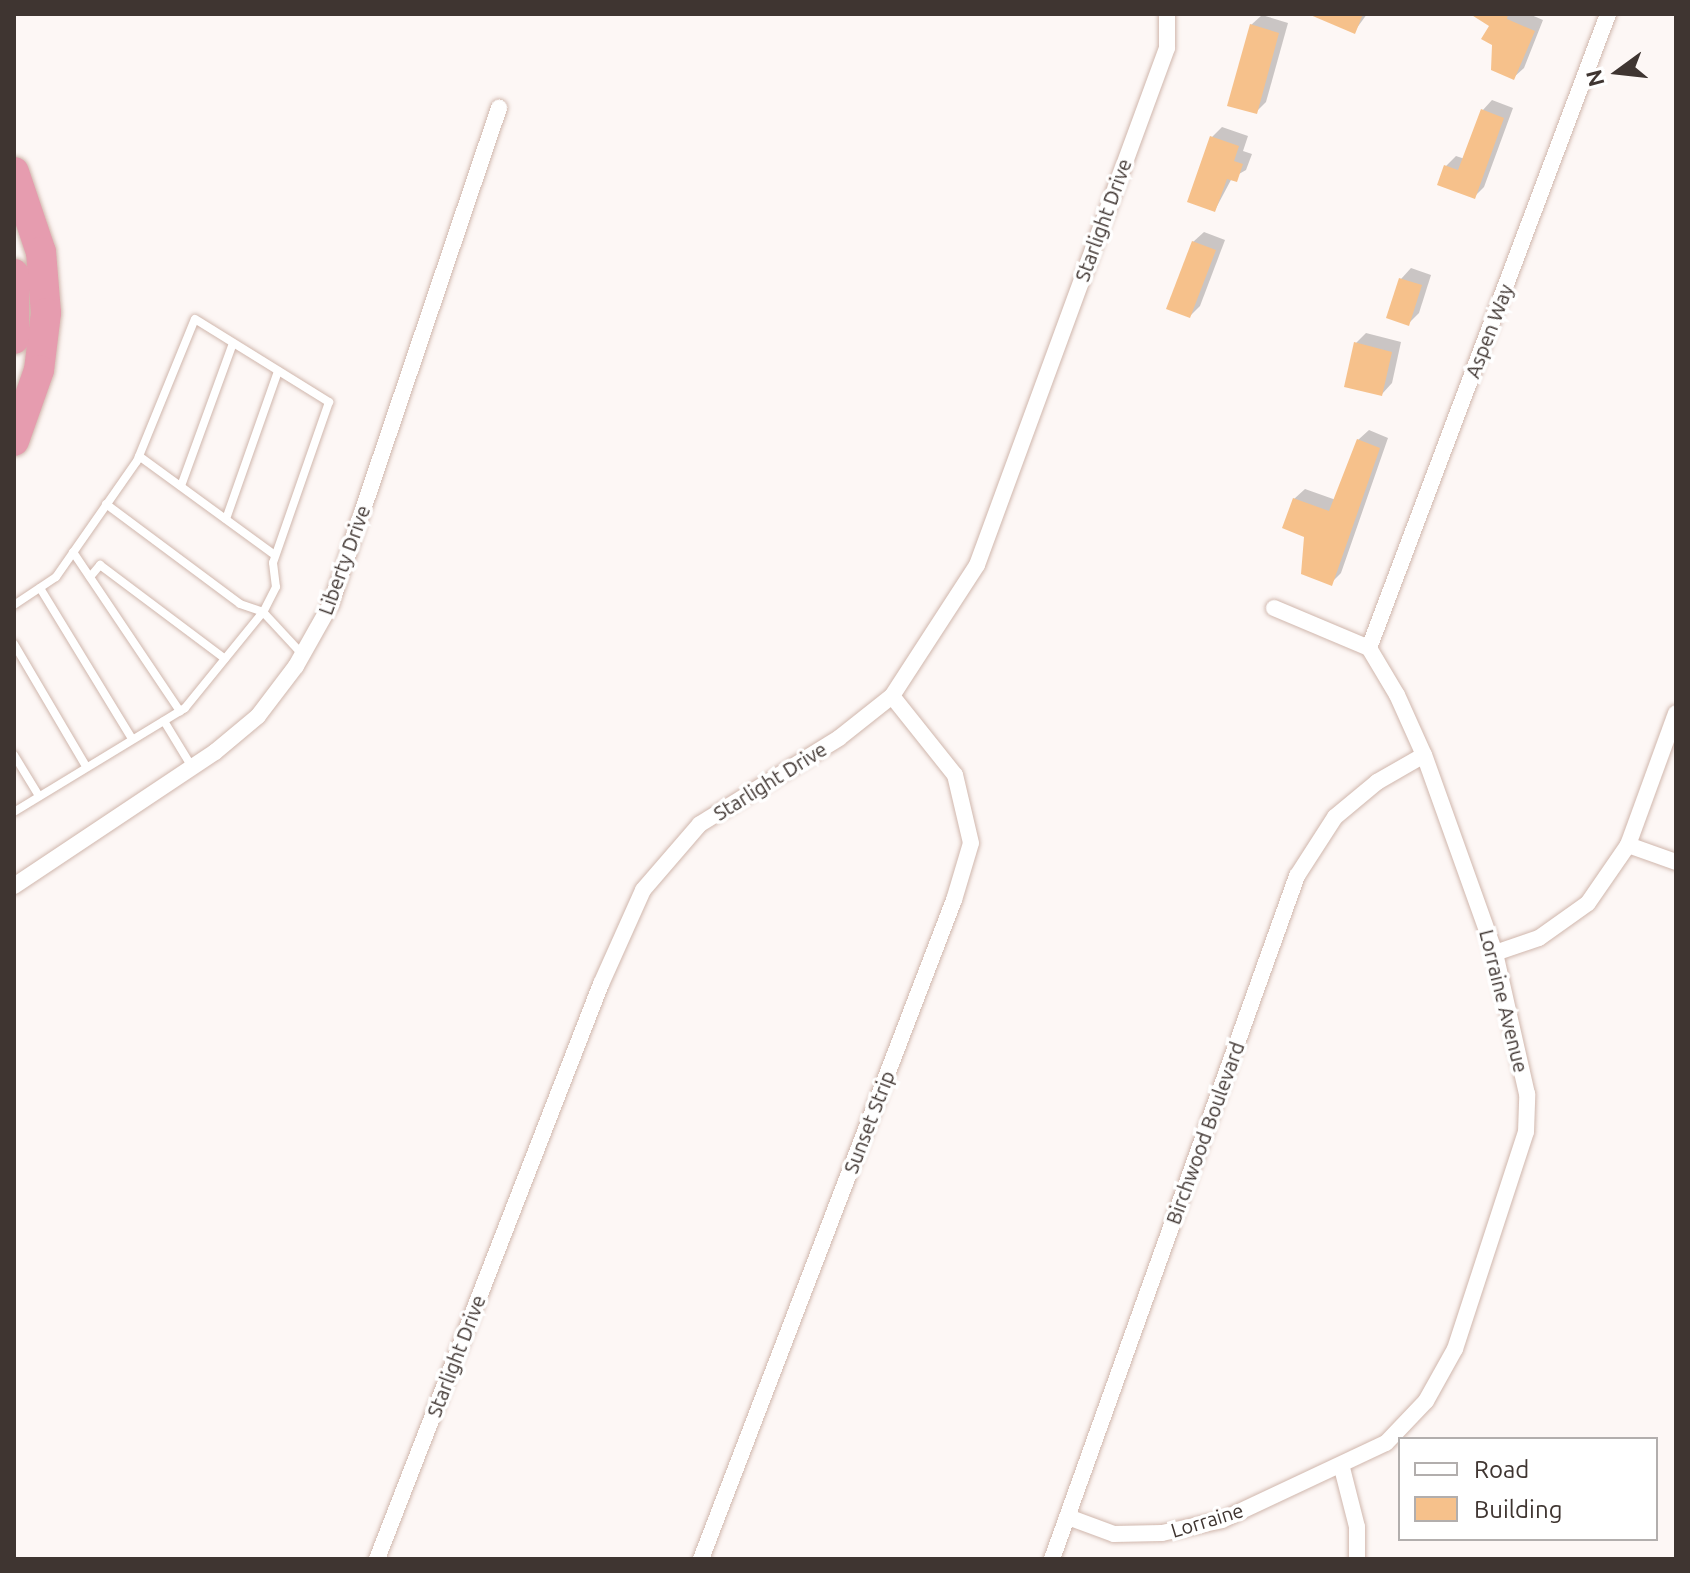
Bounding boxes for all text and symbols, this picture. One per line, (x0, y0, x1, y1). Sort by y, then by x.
north arrow (1578, 32, 1658, 112)
text: N (1580, 67, 1609, 90)
street label: Starlight Drive (1070, 155, 1136, 285)
street label: Aspen Way (1460, 281, 1518, 381)
street label: Liberty Drive (313, 502, 375, 618)
street label: Starlight Drive (709, 737, 831, 825)
street label: Lorraine Avenue (1475, 927, 1533, 1075)
street label: Birchwood Boulevard (1161, 1039, 1249, 1227)
street label: Sunset Strip (838, 1067, 900, 1177)
street label: Starlight Drive (422, 1292, 490, 1420)
legend (1398, 1437, 1658, 1541)
text: Road (1474, 1456, 1529, 1483)
text: Building (1474, 1496, 1562, 1523)
street label: Lorraine (1168, 1498, 1246, 1542)

